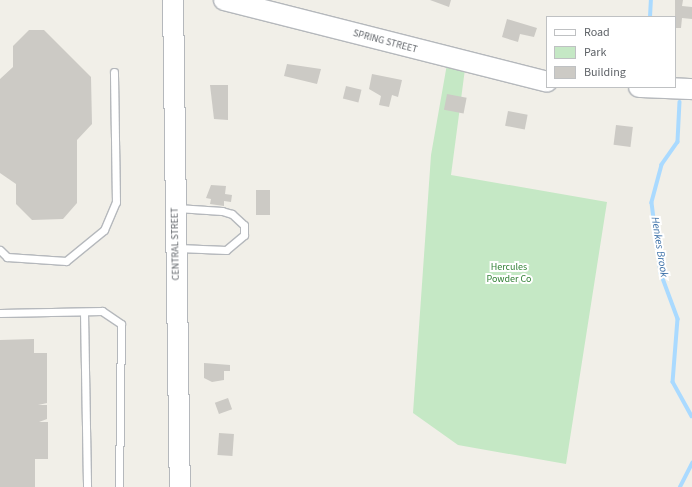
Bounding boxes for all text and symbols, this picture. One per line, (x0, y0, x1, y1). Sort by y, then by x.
legend (546, 16, 676, 88)
text: Road (584, 24, 610, 41)
street label: SPRING STREET (352, 28, 418, 56)
text: Park (584, 44, 606, 61)
text: Building (584, 64, 626, 81)
street label: CENTRAL STREET (169, 207, 183, 281)
water label: Henkes Brook (648, 216, 670, 278)
park label: Hercules Powder Co (486, 261, 532, 284)

